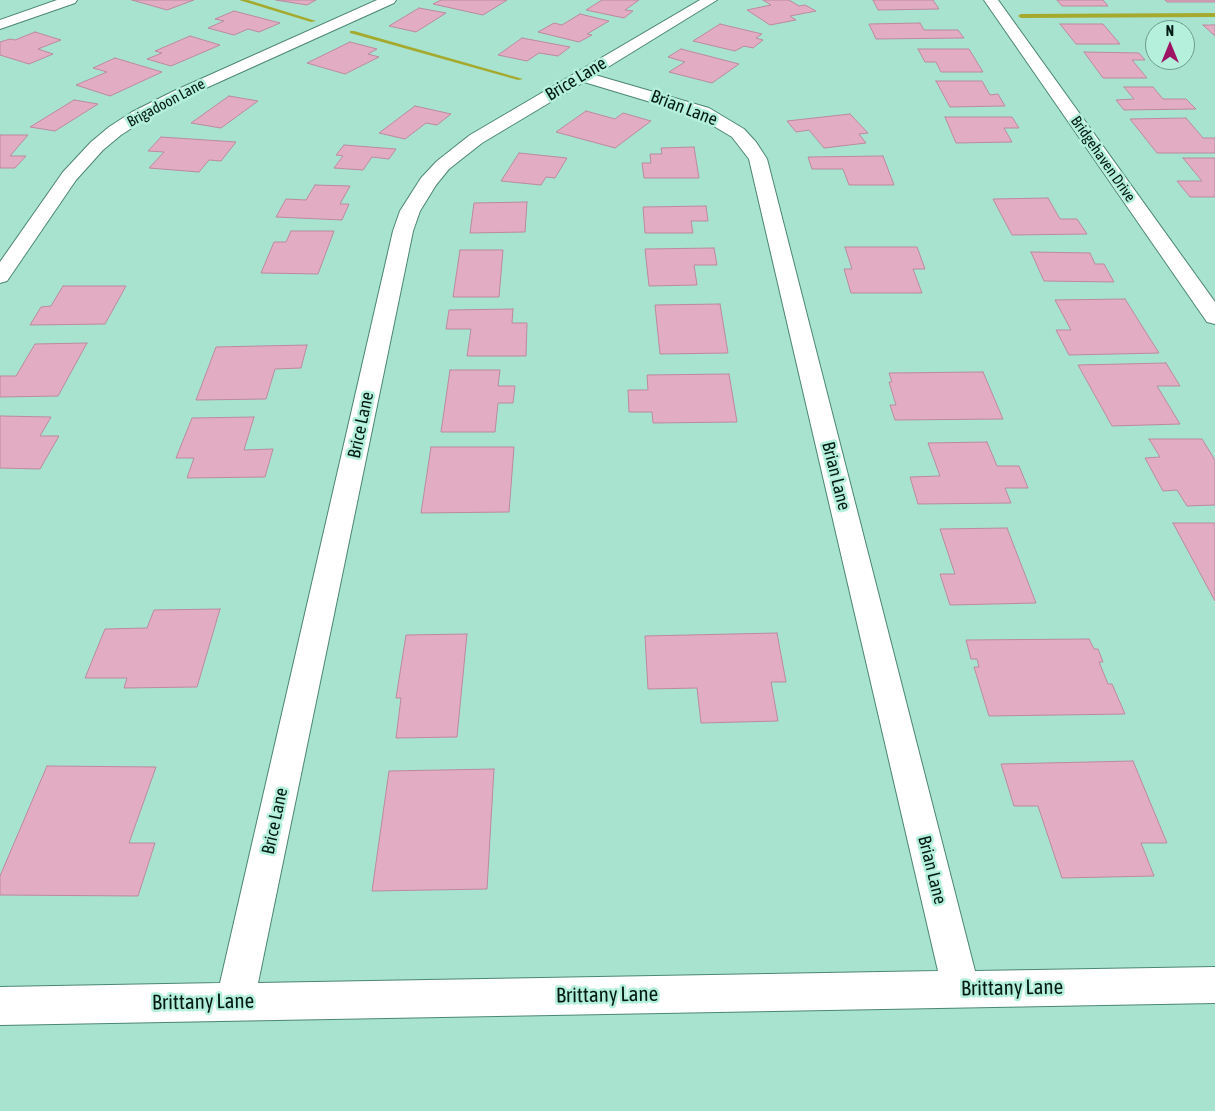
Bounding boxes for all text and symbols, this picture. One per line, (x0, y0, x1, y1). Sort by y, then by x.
north arrow (1145, 20, 1195, 70)
text: N (1166, 23, 1174, 39)
street label: Brice Lane (542, 52, 610, 106)
street label: Brigadoon Lane (124, 75, 208, 131)
street label: Brian Lane (648, 85, 720, 131)
street label: Bridgehaven Drive (1067, 113, 1139, 205)
street label: Brice Lane (343, 390, 379, 460)
street label: Brian Lane (817, 440, 855, 512)
street label: Brice Lane (257, 786, 293, 856)
street label: Brian Lane (913, 834, 951, 906)
street label: Brittany Lane (961, 975, 1063, 1001)
street label: Brittany Lane (556, 982, 658, 1008)
street label: Brittany Lane (152, 989, 254, 1015)

